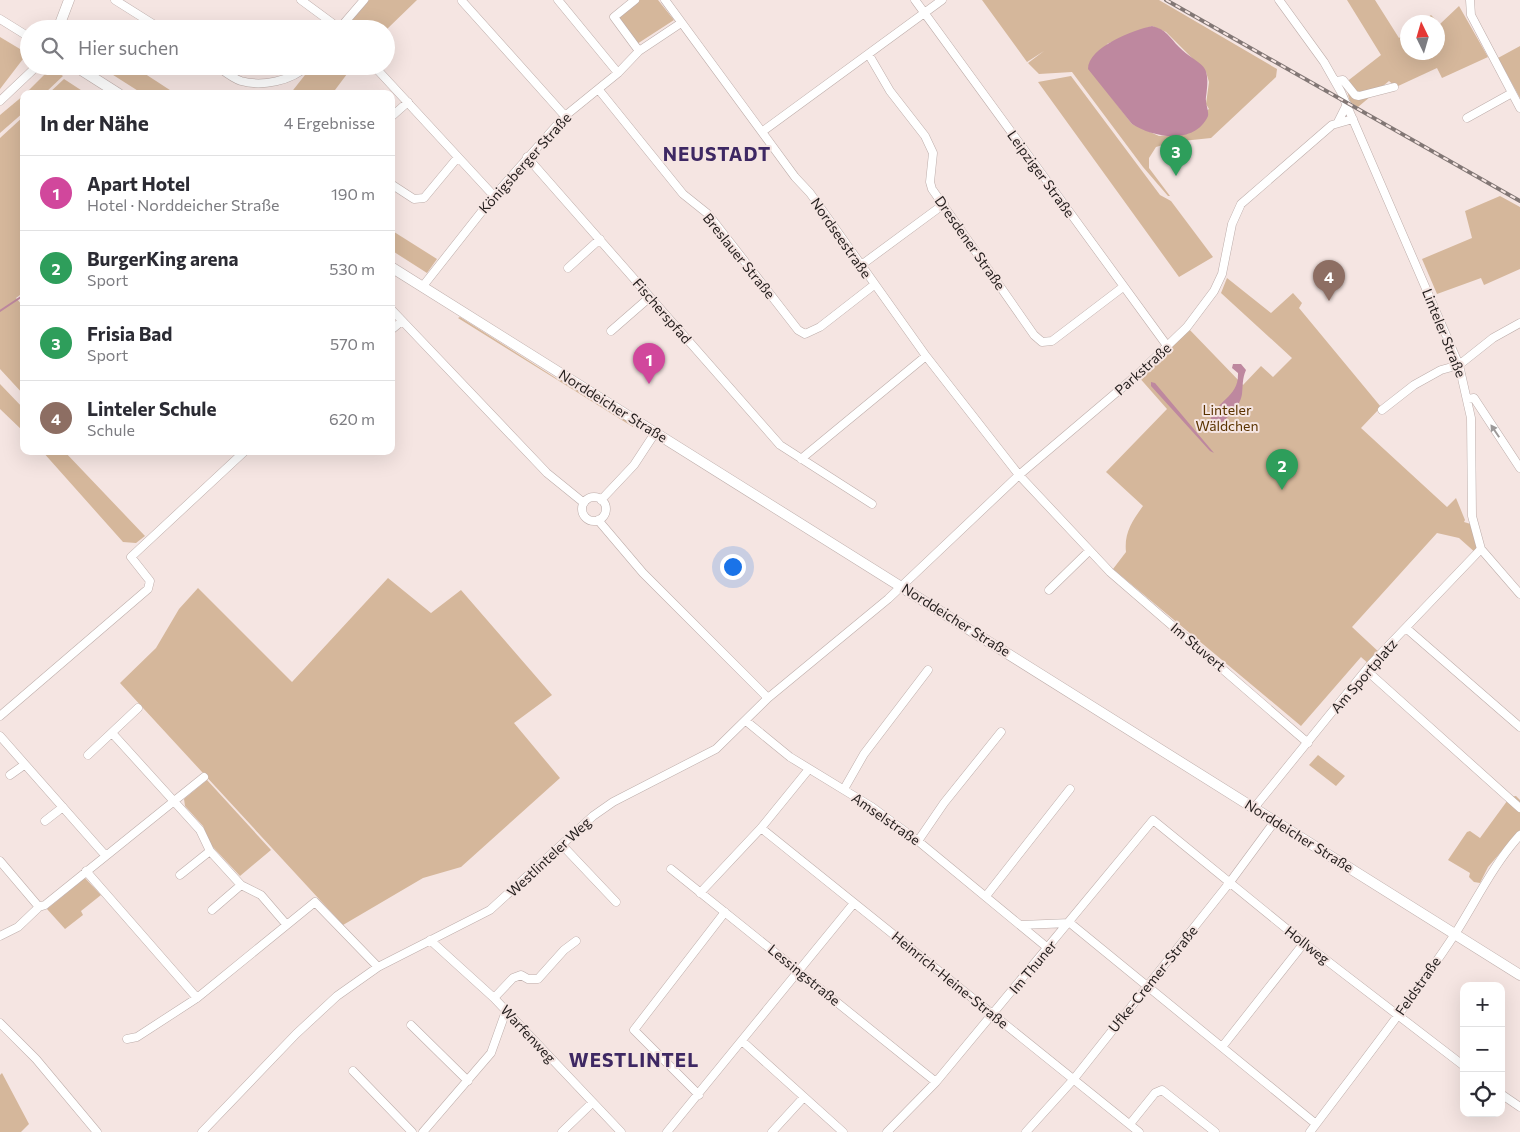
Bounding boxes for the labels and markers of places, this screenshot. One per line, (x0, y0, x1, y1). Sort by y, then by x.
pin: 3 (1160, 135, 1192, 176)
pin: 4 (1313, 260, 1345, 301)
pin: 1 (633, 343, 665, 384)
pin: 2 (1266, 449, 1298, 490)

